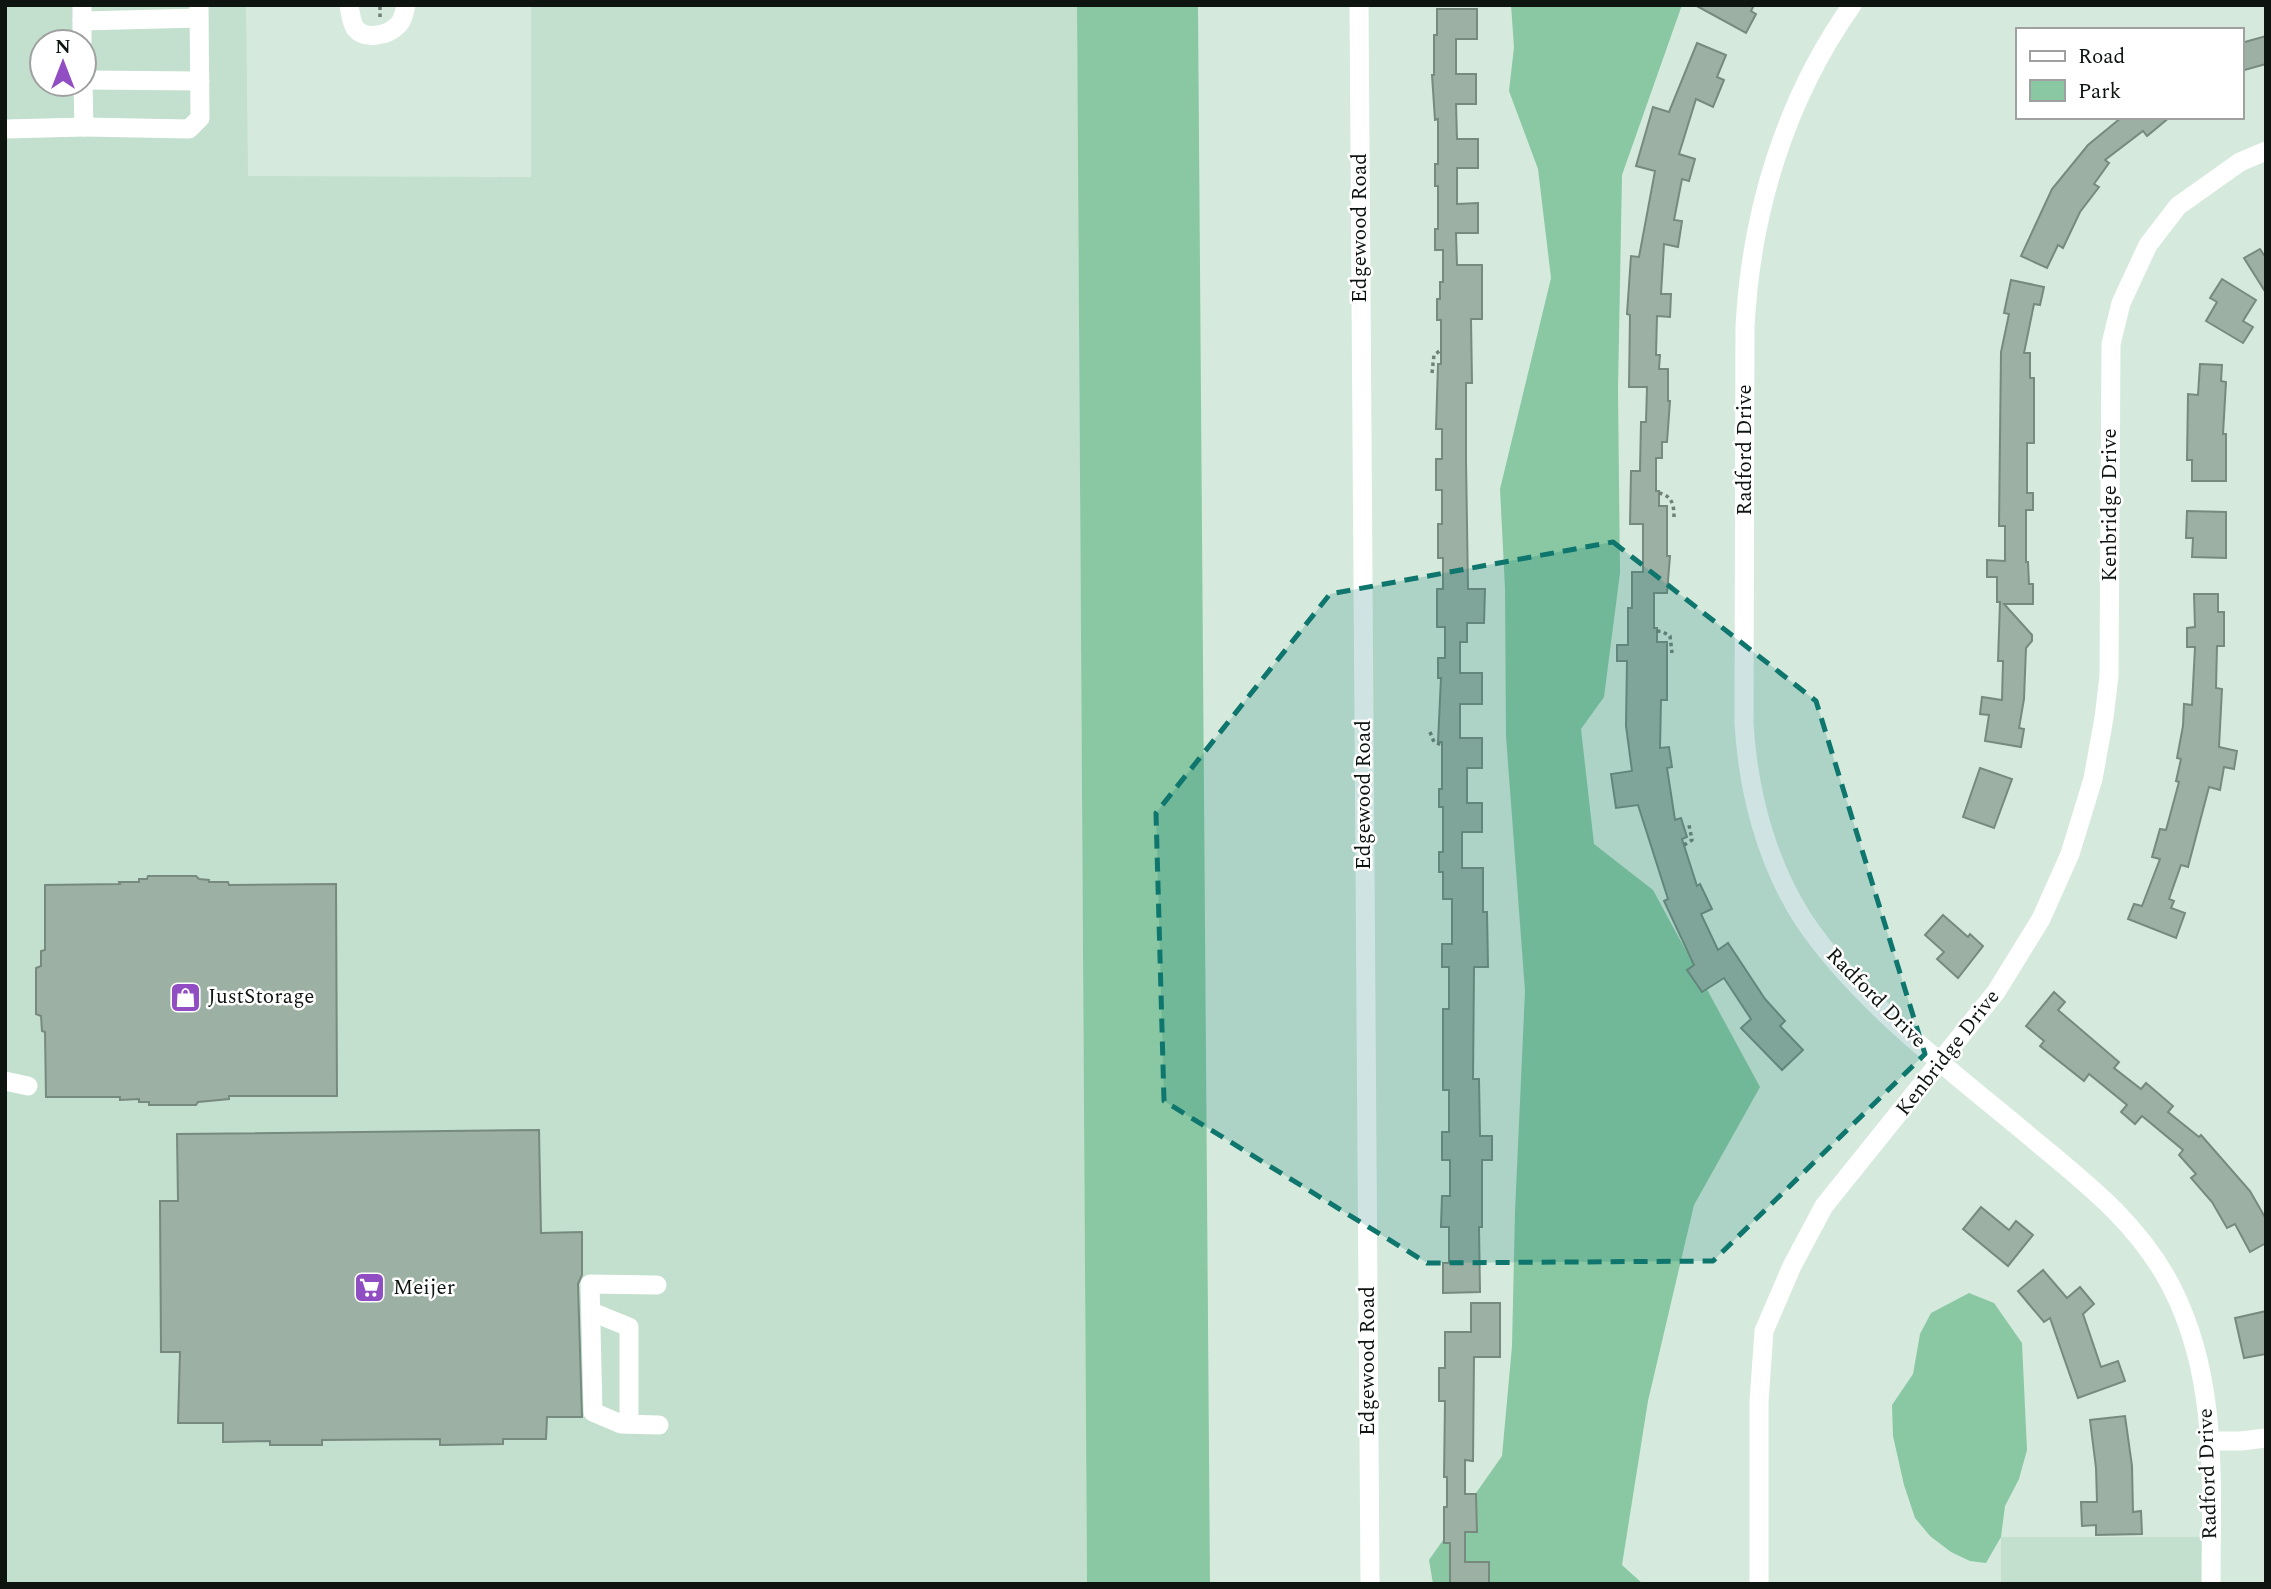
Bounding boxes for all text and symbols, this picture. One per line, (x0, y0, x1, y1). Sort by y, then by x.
north arrow (28, 28, 98, 98)
legend (2016, 28, 2243, 119)
text: N (55, 33, 71, 62)
text: Road (2078, 41, 2125, 73)
text: Park (2078, 76, 2122, 108)
street label: Edgewood Road (1344, 153, 1376, 303)
street label: Radford Drive (1729, 384, 1761, 516)
street label: Kenbridge Drive (2094, 428, 2126, 582)
street label: Edgewood Road (1348, 720, 1380, 870)
street label: Radford Drive (1818, 940, 1934, 1056)
shop icon: JustStorage (168, 980, 202, 1014)
place label: JustStorage (208, 981, 314, 1013)
street label: Kenbridge Drive (1888, 983, 2008, 1123)
supermarket icon: Meijer (353, 1271, 387, 1305)
place label: Meijer (393, 1272, 455, 1304)
street label: Edgewood Road (1352, 1286, 1384, 1436)
street label: Radford Drive (2190, 1408, 2226, 1540)

